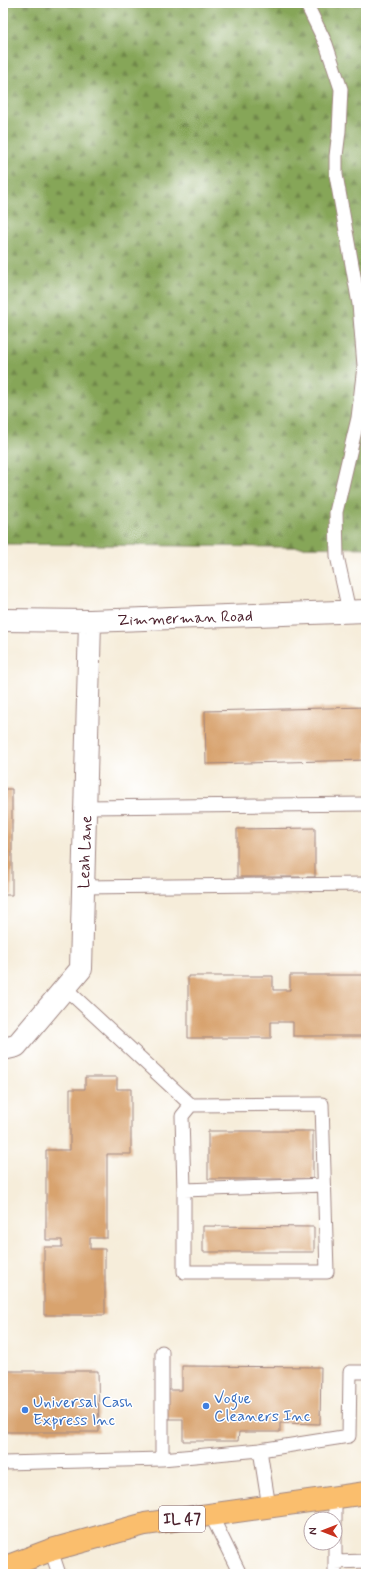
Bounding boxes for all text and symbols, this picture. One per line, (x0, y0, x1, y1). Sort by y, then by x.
street label: Zimmerman Road (117, 606, 253, 631)
street label: Leah Lane (74, 815, 97, 889)
place label: Vogue Cleaners Inc (214, 1388, 311, 1427)
place label: Universal Cash Express Inc (33, 1392, 133, 1431)
marker: Vogue Cleaners Inc (201, 1401, 211, 1411)
marker: Universal Cash Express Inc (20, 1405, 30, 1415)
road number: IL 47 (159, 1506, 205, 1532)
north arrow (303, 1511, 343, 1551)
text: N (307, 1527, 321, 1535)

